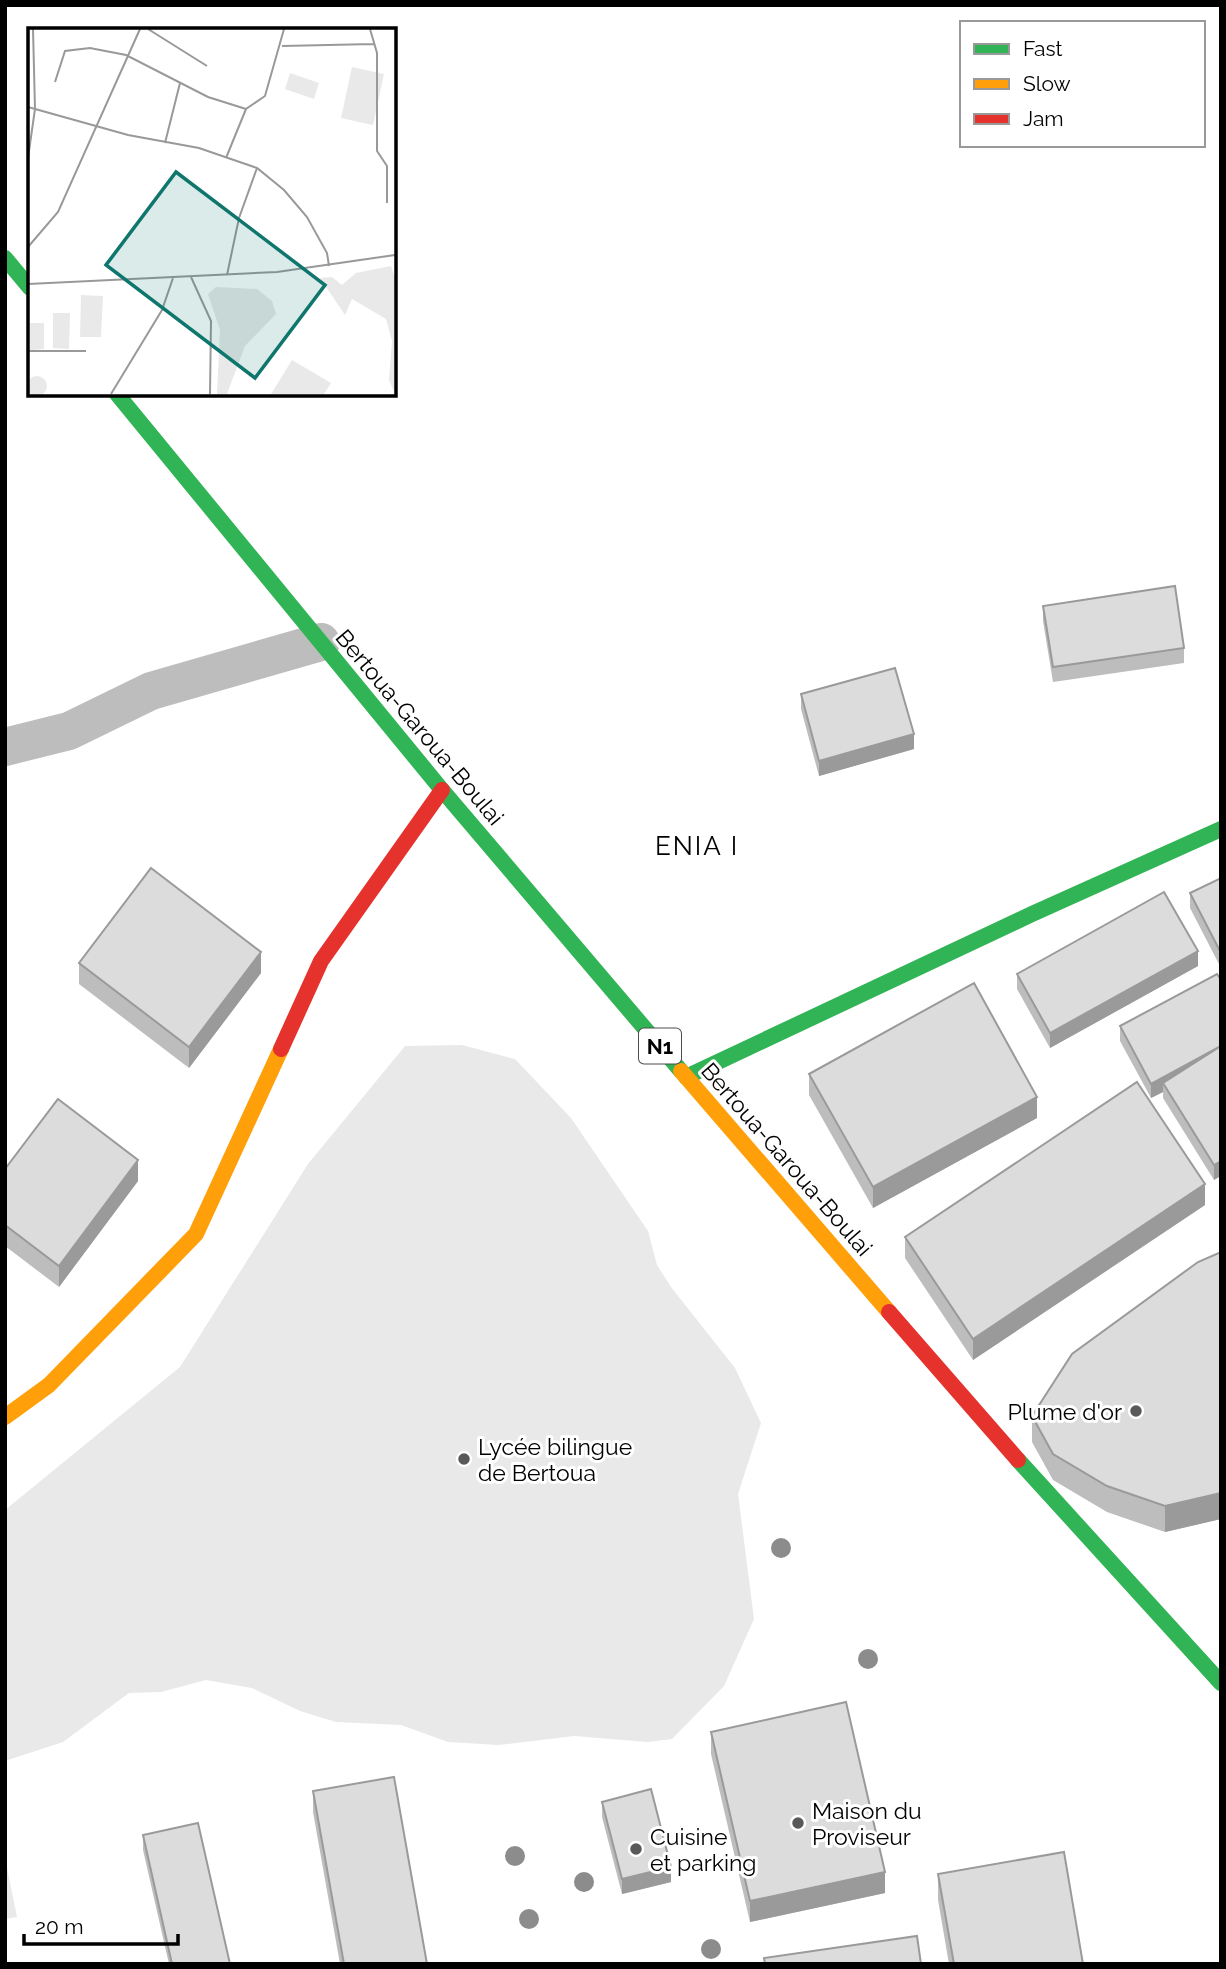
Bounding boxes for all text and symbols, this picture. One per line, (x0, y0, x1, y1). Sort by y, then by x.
legend (960, 21, 1205, 147)
inset map (28, 28, 396, 396)
text: Fast (1023, 36, 1063, 61)
text: Slow (1023, 71, 1071, 96)
text: Jam (1023, 106, 1064, 131)
street label: Bertoua-Garoua-Boulai (330, 624, 510, 830)
district label: ENIA I (655, 831, 739, 861)
road number: N1 (639, 1028, 681, 1064)
street label: Bertoua-Garoua-Boulai (696, 1057, 878, 1261)
place label: Plume d'or (1007, 1398, 1122, 1425)
marker: Plume d'or (1128, 1403, 1144, 1419)
place label: Lycée bilingue de Bertoua (478, 1433, 632, 1486)
marker: Lycée bilingue de Bertoua (456, 1451, 472, 1467)
place label: Maison du Proviseur (812, 1797, 922, 1850)
marker: Maison du Proviseur (790, 1815, 806, 1831)
place label: Cuisine et parking (650, 1823, 757, 1876)
marker: Cuisine et parking (628, 1841, 644, 1857)
scale bar (24, 1902, 178, 1946)
text: 20 m (35, 1914, 83, 1939)

